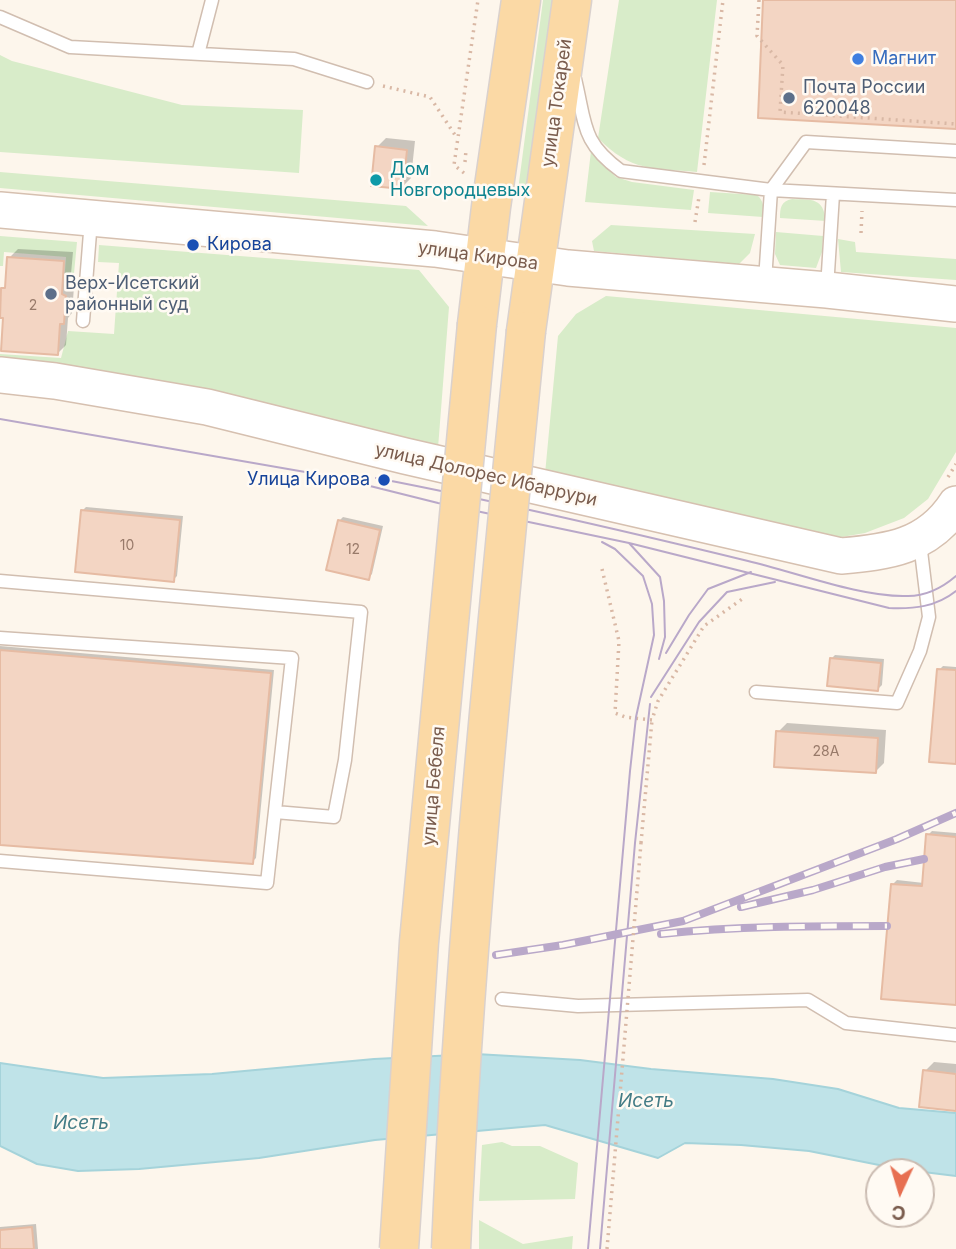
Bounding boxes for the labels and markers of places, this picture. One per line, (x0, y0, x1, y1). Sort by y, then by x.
place label: Магнит (872, 48, 936, 70)
marker: Магнит (850, 51, 866, 67)
place label: Почта России 620048 (803, 77, 925, 119)
marker: Почта России 620048 (781, 90, 797, 106)
place label: Дом Новгородцевых (390, 159, 530, 202)
marker: Дом Новгородцевых (368, 172, 384, 188)
place label: Кирова (207, 234, 272, 256)
marker: Кирова (185, 237, 201, 253)
place label: Верх-Исетский районный суд (65, 273, 199, 316)
marker: Верх-Исетский районный суд (43, 286, 59, 302)
place label: Улица Кирова (247, 469, 370, 491)
marker: Улица Кирова (376, 472, 392, 488)

